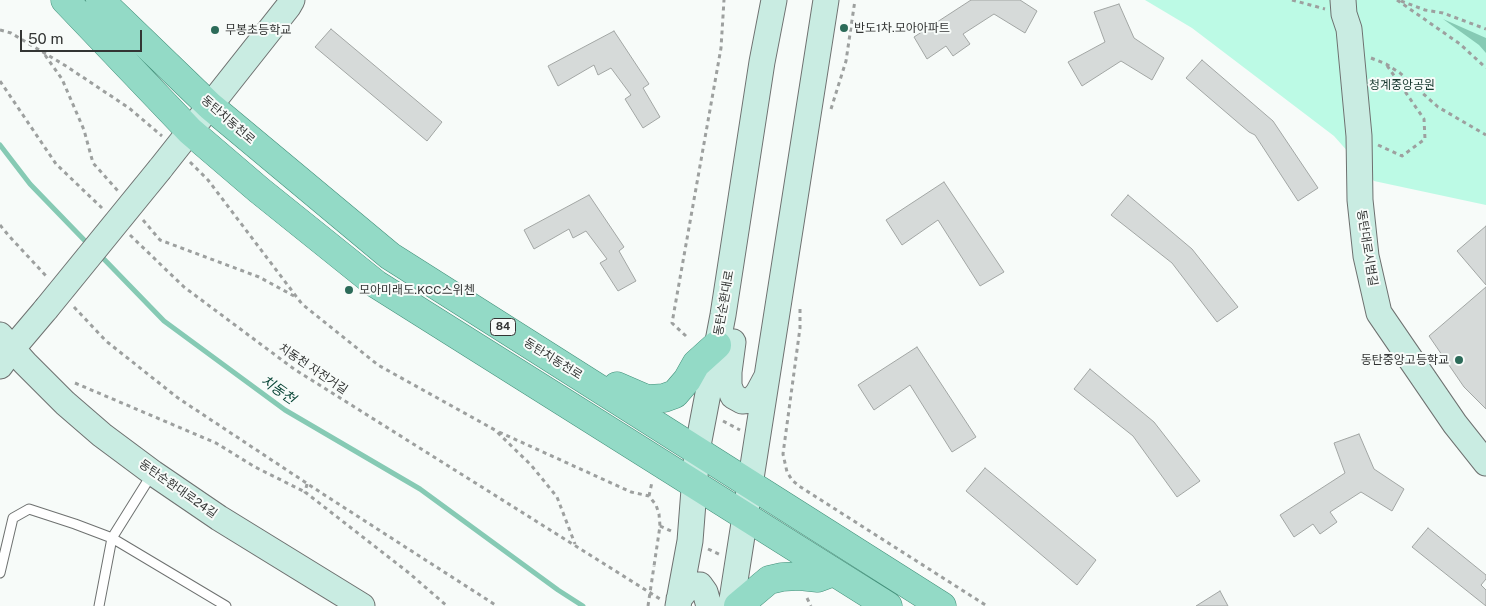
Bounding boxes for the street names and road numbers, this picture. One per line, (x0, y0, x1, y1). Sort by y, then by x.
street label: 동탄치동천로 (198, 93, 258, 147)
street label: 동탄대로시범길 (1354, 209, 1380, 287)
street label: 동탄순환대로 (711, 269, 737, 337)
road number: 84 (490, 318, 516, 336)
street label: 동탄치동천로 (521, 335, 585, 383)
street label: 치동천 자전거길 (276, 341, 350, 397)
street label: 동탄순환대로24길 (136, 457, 220, 521)

